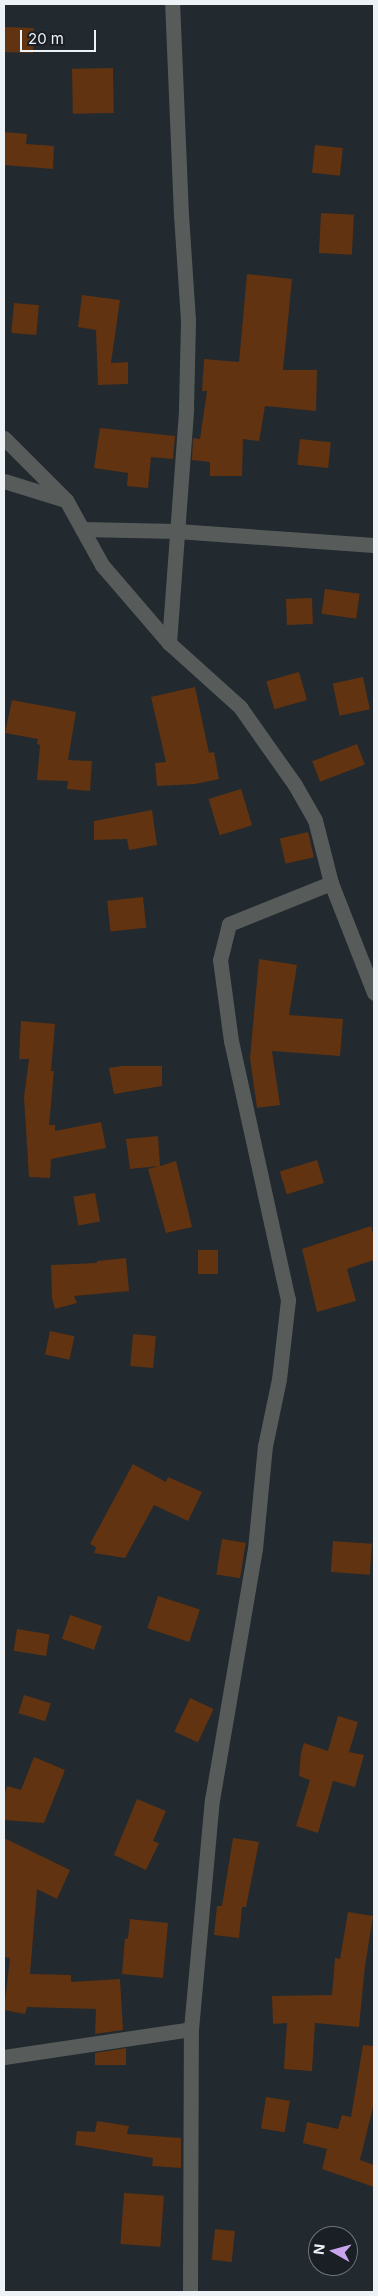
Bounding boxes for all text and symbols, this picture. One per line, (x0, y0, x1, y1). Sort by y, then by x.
scale bar (22, 20, 99, 52)
text: 20 m (28, 29, 64, 48)
north arrow (308, 2226, 358, 2276)
text: N (310, 2243, 328, 2256)

